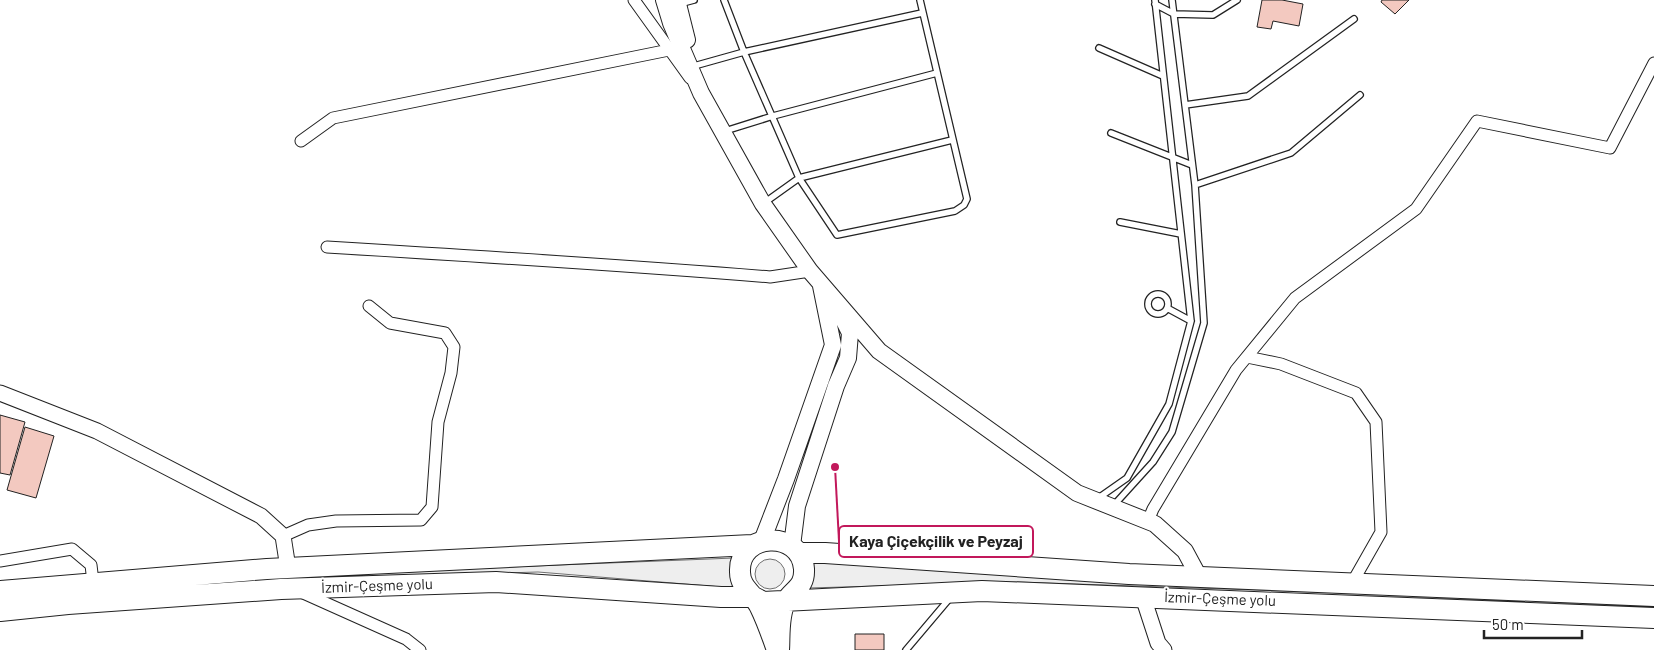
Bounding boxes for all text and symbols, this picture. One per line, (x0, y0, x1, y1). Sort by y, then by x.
callout: Kaya Çiçekçilik ve Peyzaj (839, 526, 1033, 557)
text: Kaya Çiçekçilik ve Peyzaj (849, 531, 1023, 550)
street label: İzmir-Çeşme yolu (321, 574, 433, 596)
street label: İzmir-Çeşme yolu (1164, 587, 1276, 609)
scale bar (1484, 608, 1582, 640)
text: 50 m (1492, 615, 1524, 633)

